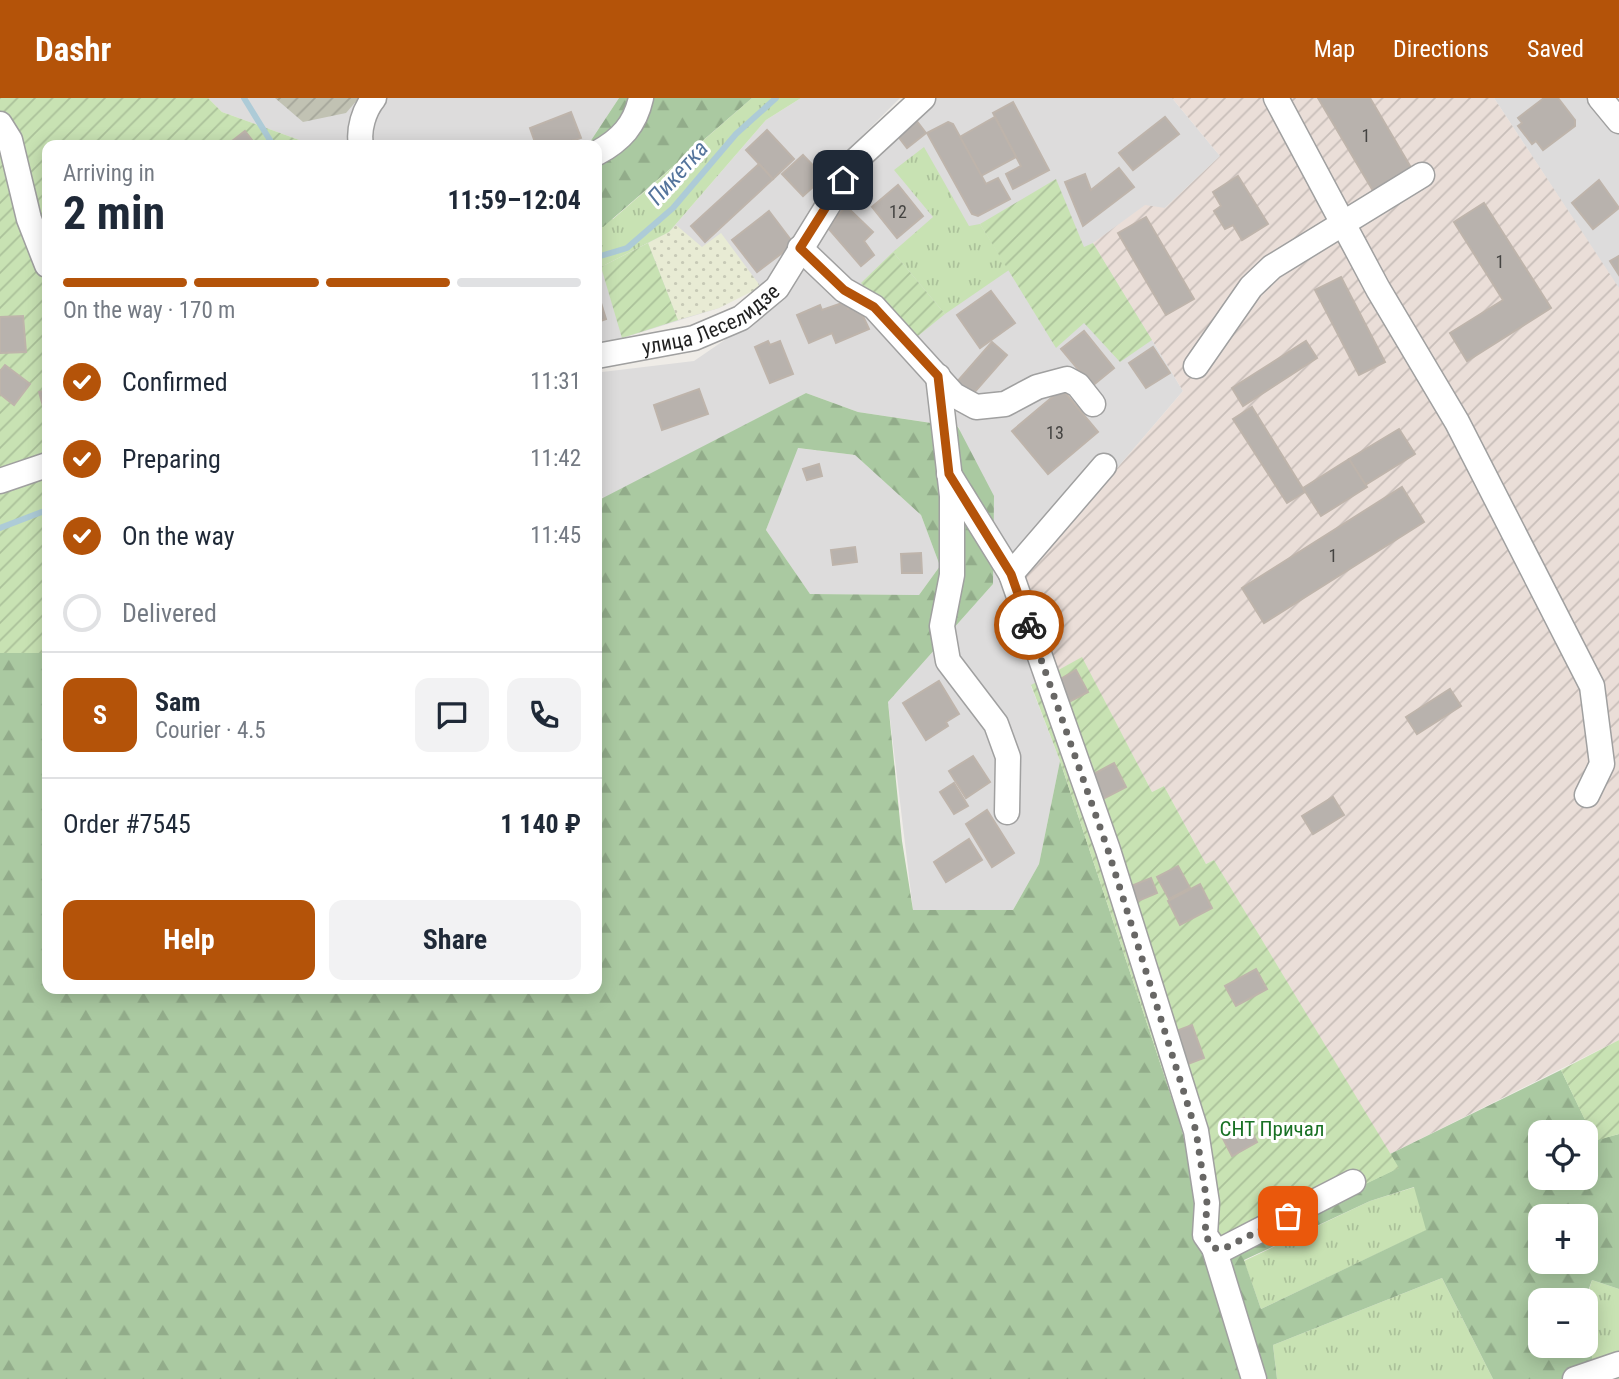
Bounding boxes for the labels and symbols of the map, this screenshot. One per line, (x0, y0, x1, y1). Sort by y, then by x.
house number: 1 (1362, 125, 1370, 146)
water label: Пикетка (642, 135, 714, 211)
pin (813, 150, 873, 210)
house number: 12 (889, 201, 907, 222)
house number: 1 (1496, 251, 1504, 272)
street label: улица Леселидзе (640, 279, 784, 359)
house number: 13 (1046, 422, 1064, 443)
house number: 1 (1329, 545, 1337, 566)
courier (994, 590, 1064, 660)
park label: СНТ Причал (1220, 1117, 1324, 1141)
pin (1258, 1186, 1318, 1246)

